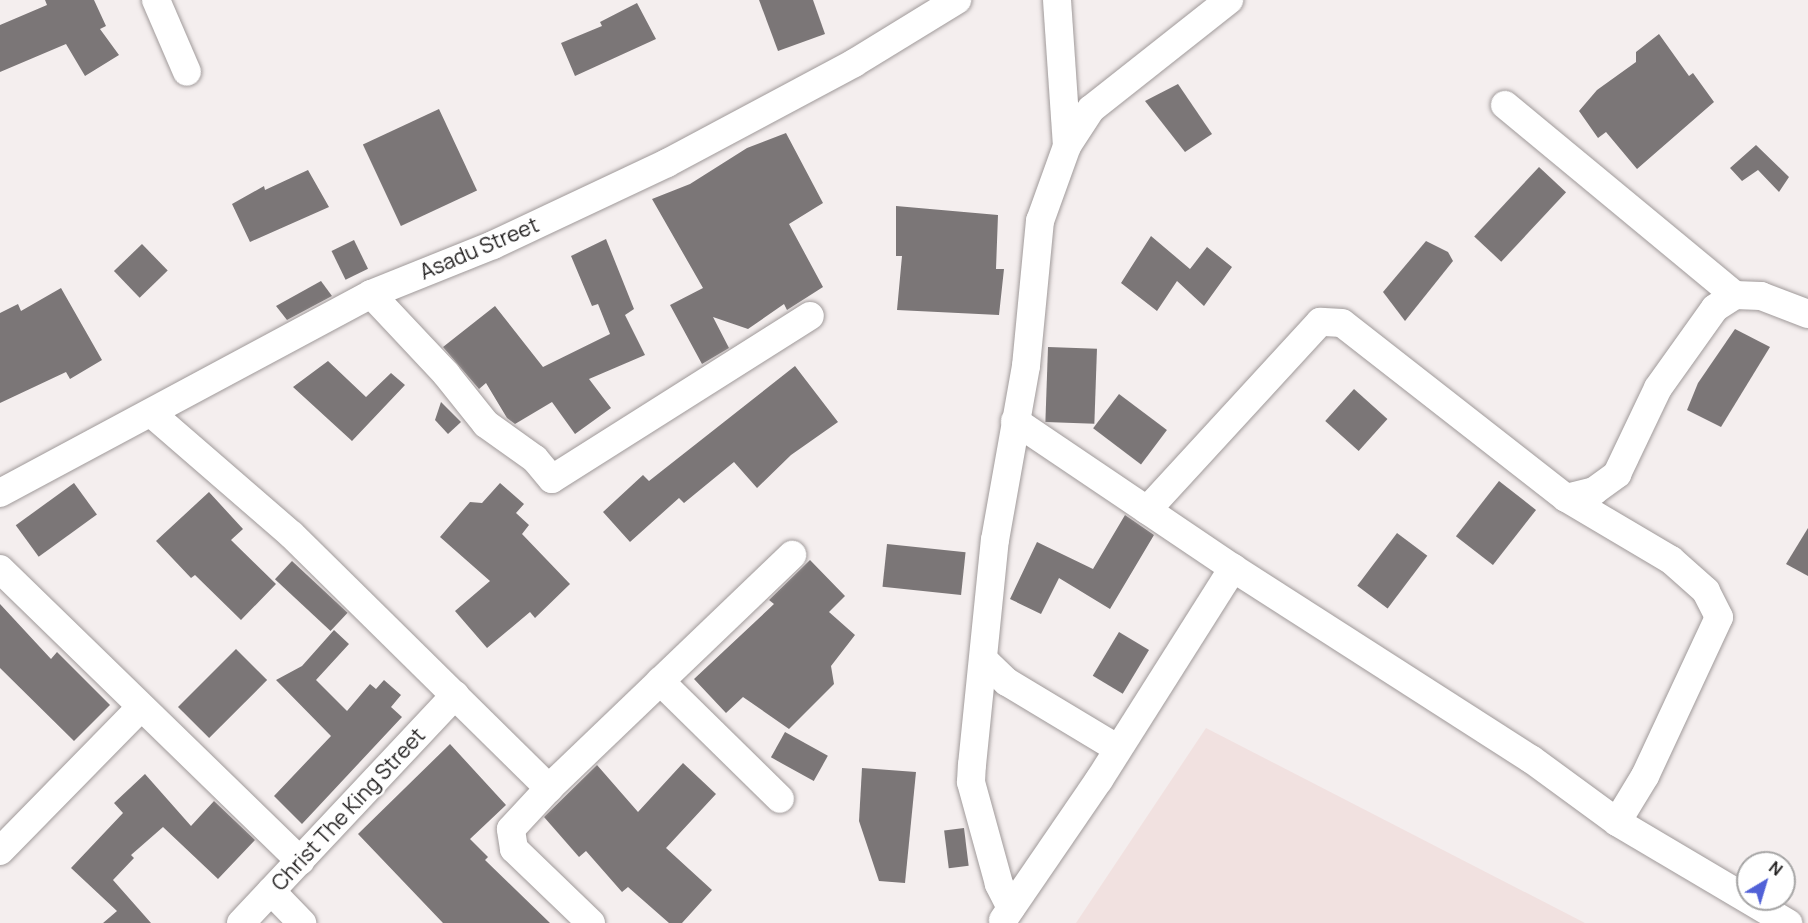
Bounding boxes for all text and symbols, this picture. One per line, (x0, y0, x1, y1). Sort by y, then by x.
street label: Asadu Street (416, 212, 542, 284)
street label: Christ The King Street (266, 722, 430, 896)
north arrow (1736, 851, 1796, 911)
text: N (1765, 856, 1787, 881)

